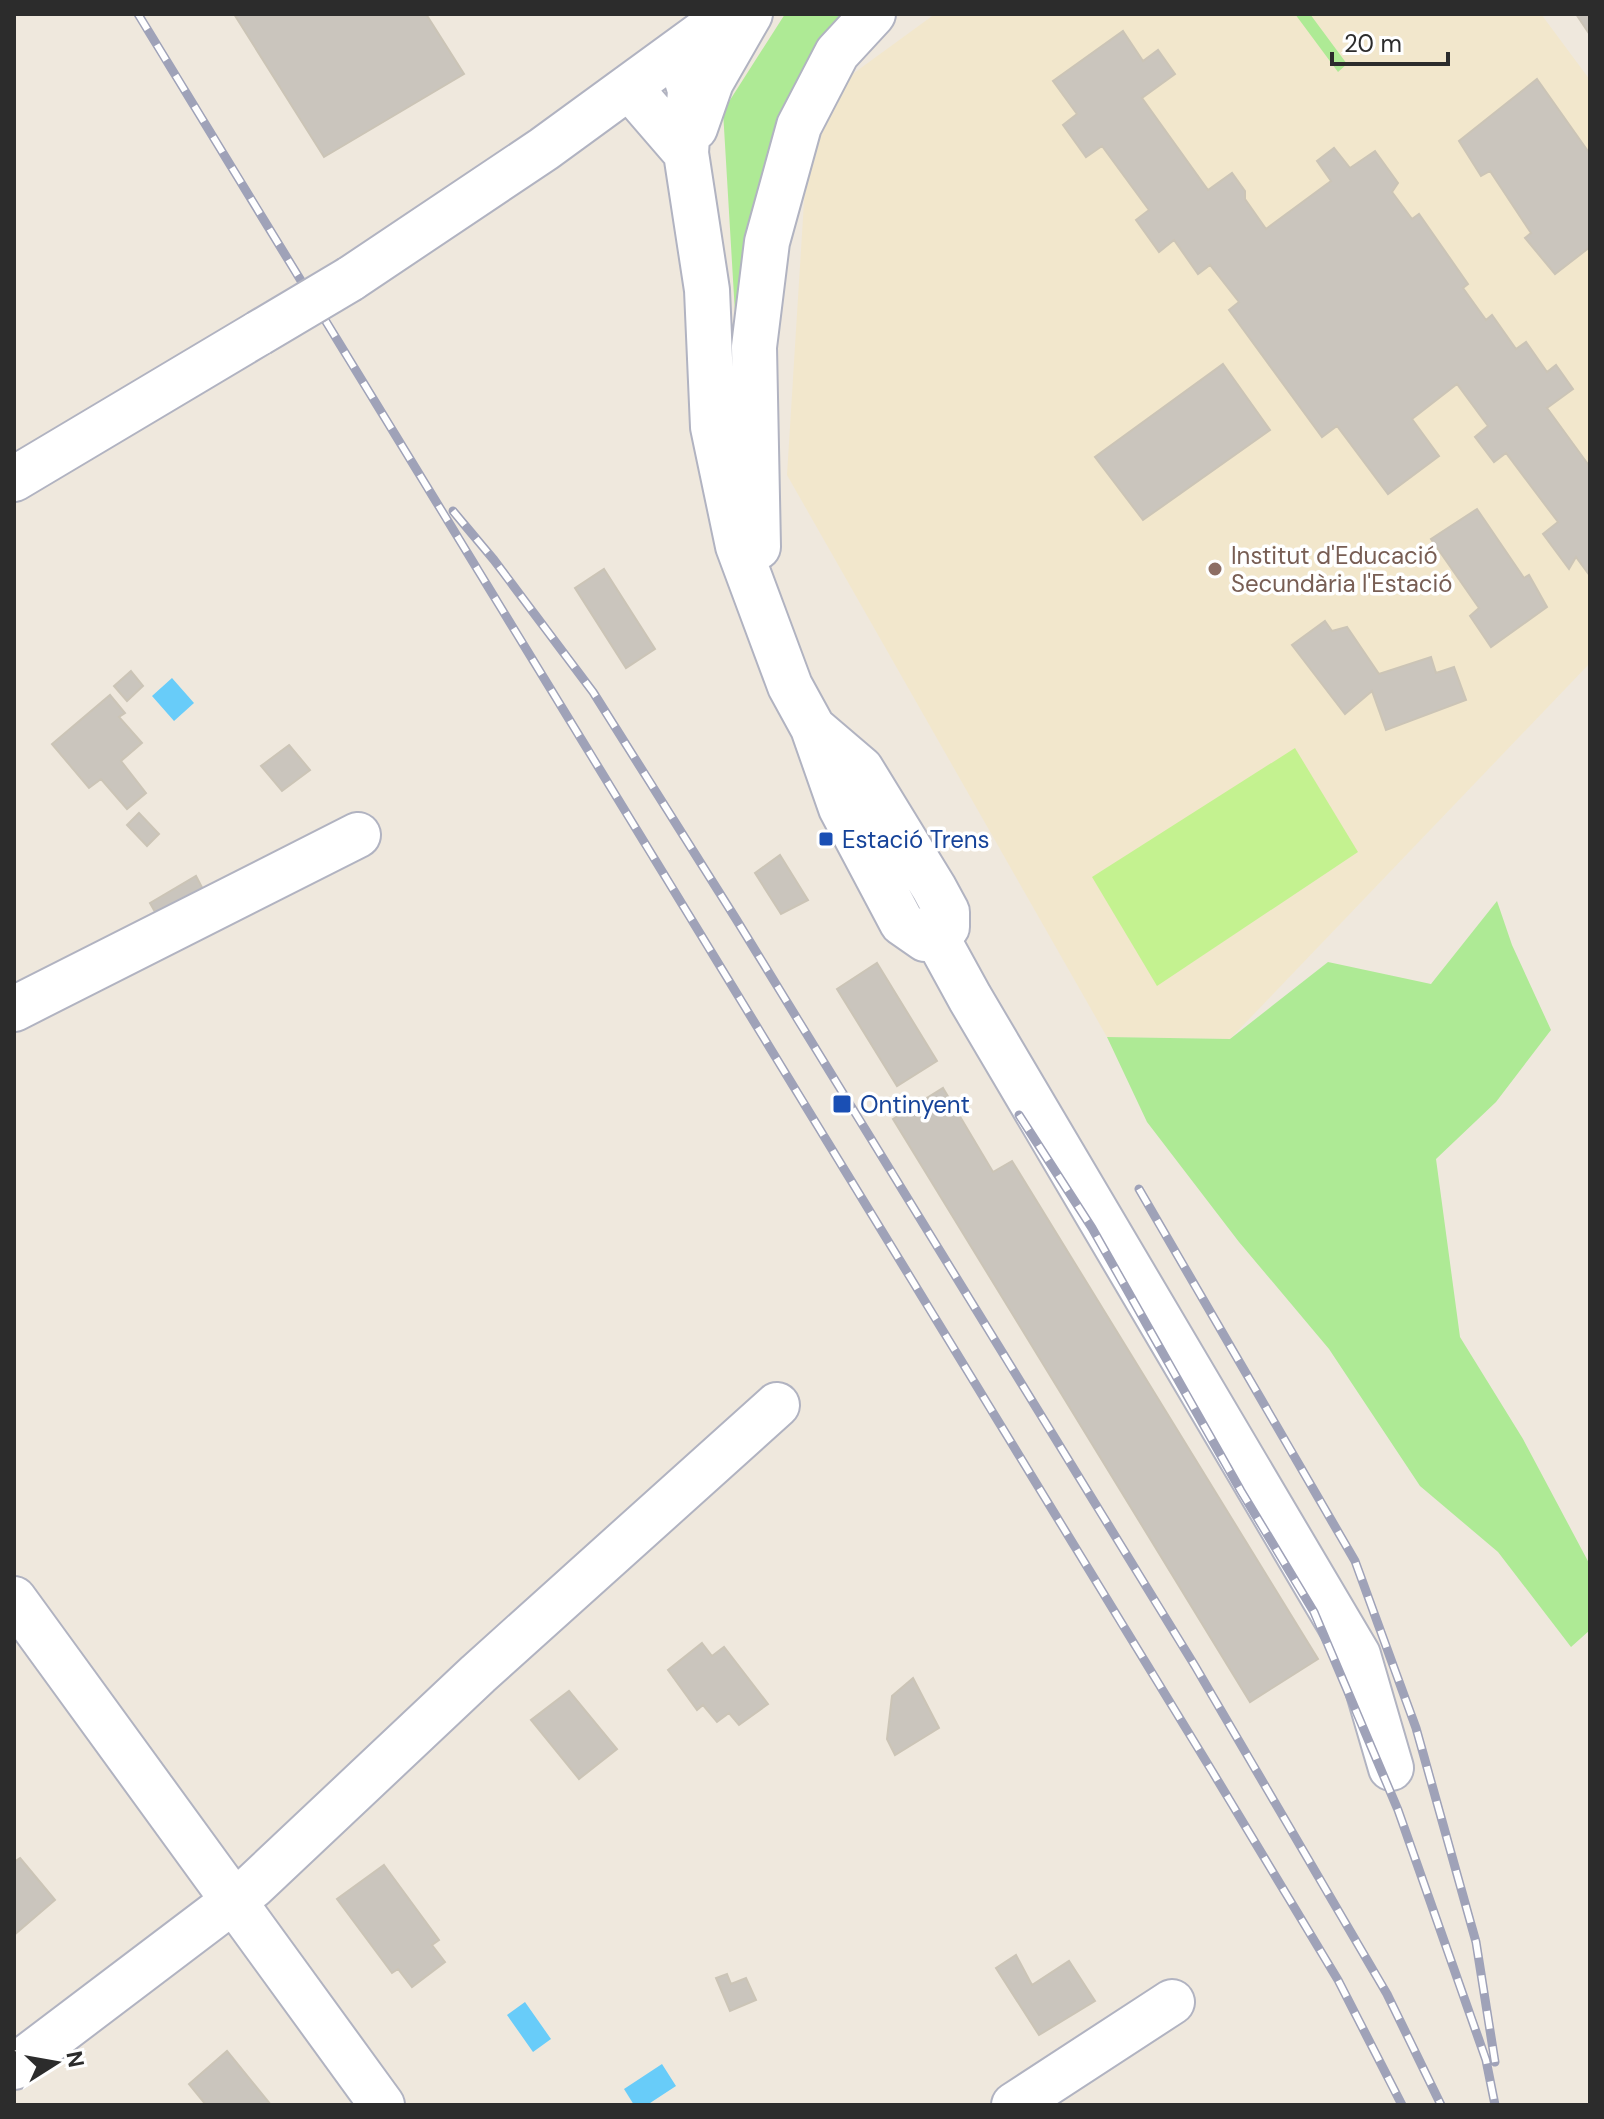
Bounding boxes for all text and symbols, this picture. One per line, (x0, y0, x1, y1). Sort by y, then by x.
scale bar (1332, 16, 1448, 66)
text: 20 m (1344, 28, 1402, 59)
place label: Institut d'Educació Secundària l'Estació (1231, 540, 1452, 599)
marker: Institut d'Educació Secundària l'Estació (1206, 560, 1224, 578)
place label: Estació Trens (842, 824, 990, 855)
marker: Estació Trens (817, 830, 835, 848)
place label: Ontinyent (860, 1089, 970, 1120)
marker: Ontinyent (831, 1093, 853, 1115)
north arrow (16, 2023, 96, 2103)
text: N (59, 2049, 91, 2070)

